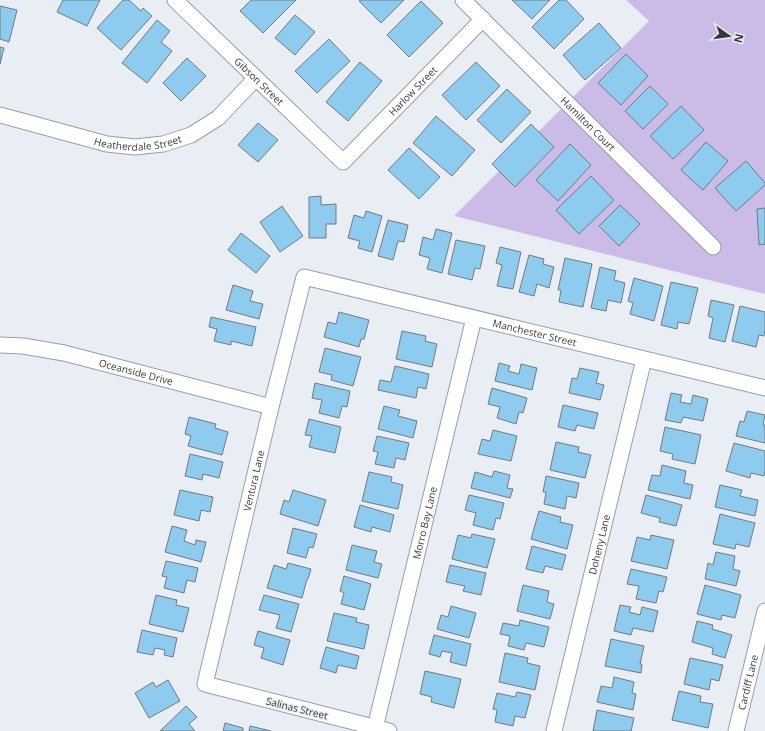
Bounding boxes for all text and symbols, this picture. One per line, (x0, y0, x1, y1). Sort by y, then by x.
north arrow (709, 16, 749, 56)
text: N (731, 32, 748, 45)
street label: Gibson Street (232, 54, 287, 109)
street label: Harlow Street (385, 63, 440, 119)
street label: Hamilton Court (558, 94, 619, 154)
street label: Heatherdale Street (93, 131, 184, 154)
street label: Manchester Street (491, 316, 578, 349)
street label: Oceanside Drive (97, 355, 175, 388)
street label: Ventura Lane (239, 448, 268, 513)
street label: Morro Bay Lane (409, 485, 440, 561)
street label: Doheny Lane (585, 513, 613, 576)
street label: Cardiff Lane (734, 653, 761, 712)
street label: Salinas Street (265, 694, 330, 723)

